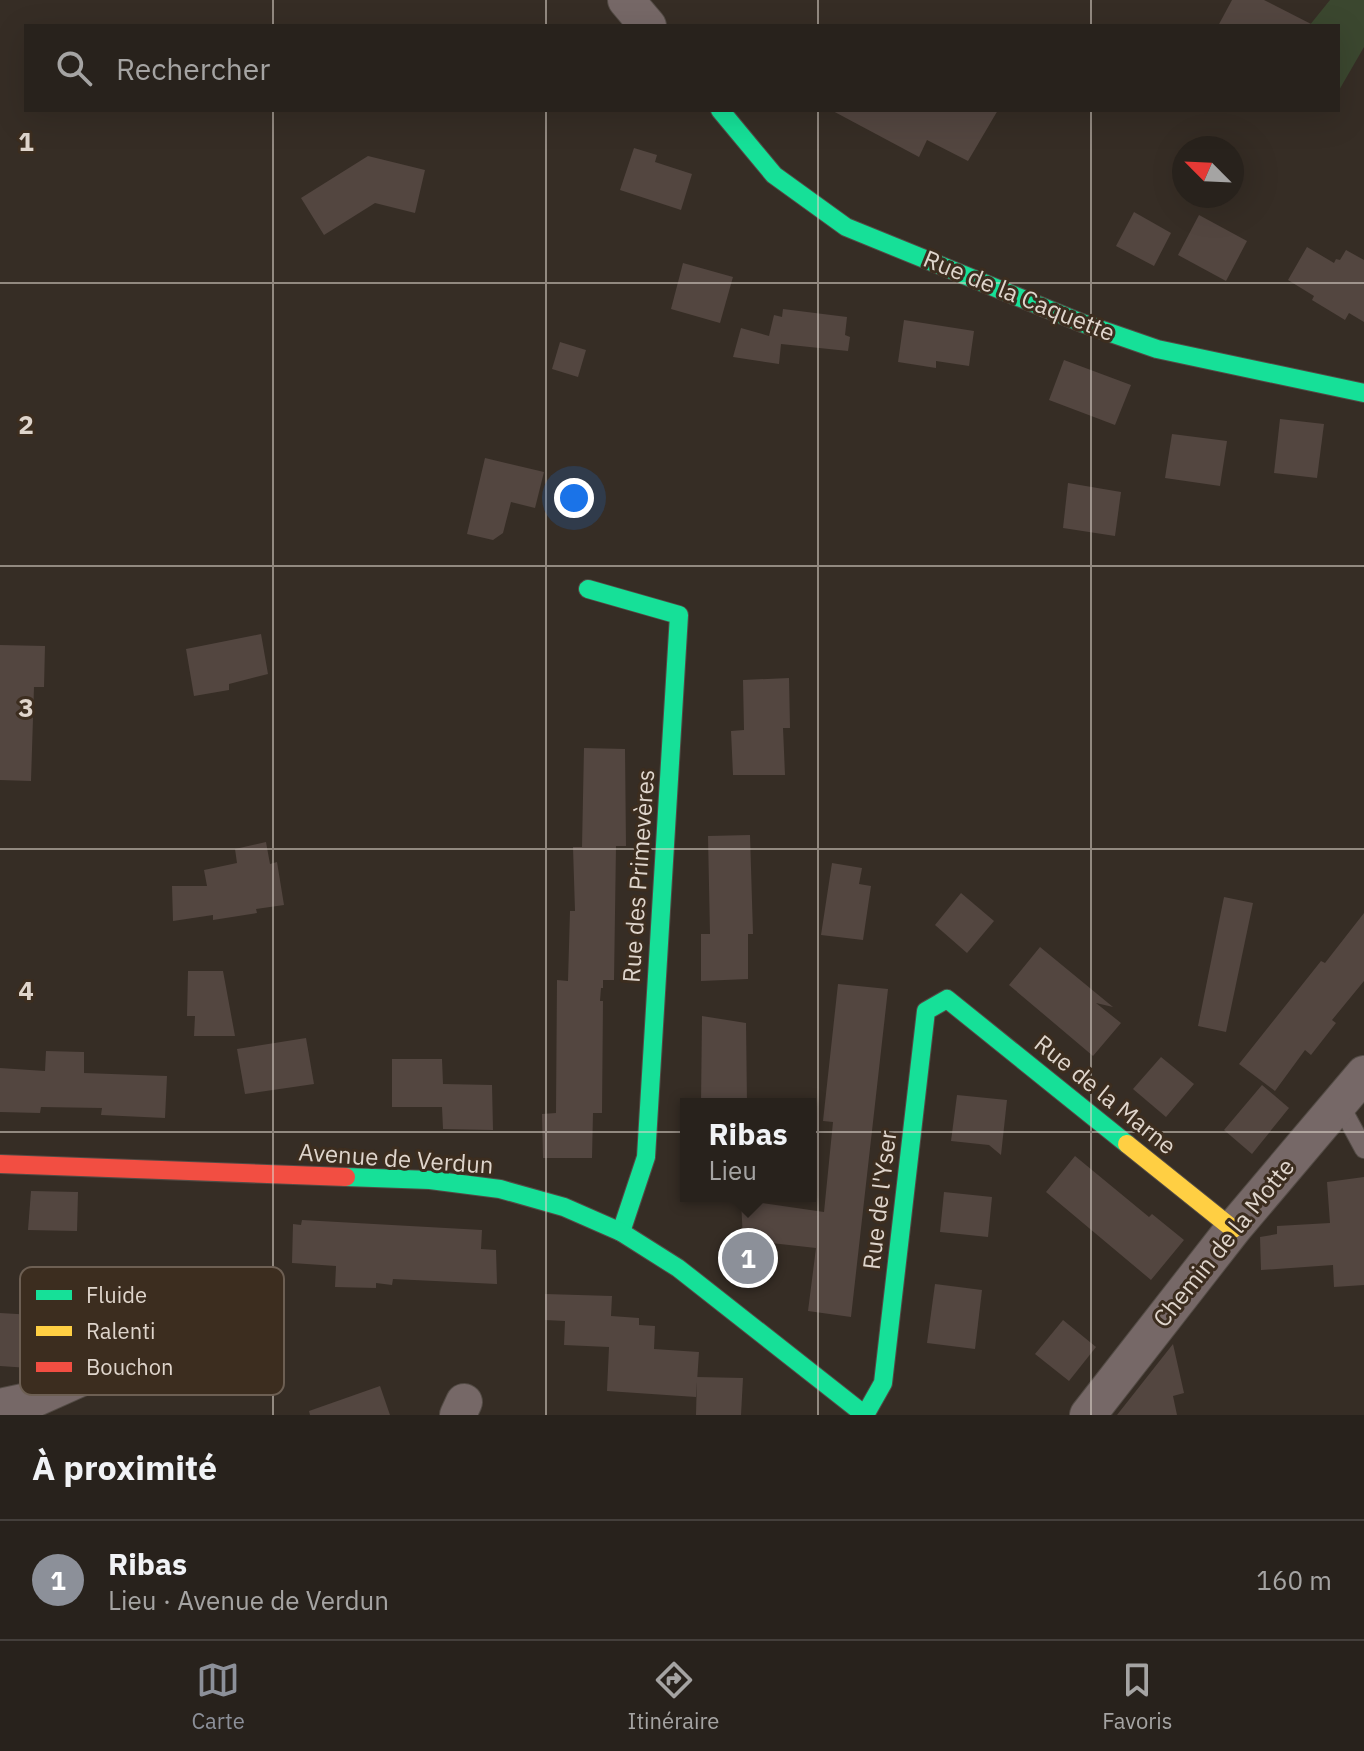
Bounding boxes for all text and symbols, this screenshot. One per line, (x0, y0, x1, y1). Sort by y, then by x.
search box (24, 24, 1340, 112)
icon: search (52, 46, 96, 90)
text: Rechercher (116, 49, 270, 88)
text: 1 (18, 124, 34, 158)
north arrow (1172, 136, 1244, 208)
street label: Rue de la Caquette (919, 242, 1120, 348)
text: 2 (18, 407, 34, 441)
your location (554, 478, 594, 518)
text: 3 (18, 690, 34, 724)
street label: Rue des Primevères (615, 768, 661, 984)
text: 4 (18, 973, 34, 1007)
street label: Rue de la Marne (1028, 1027, 1183, 1161)
popup (680, 1098, 816, 1202)
text: Ribas (708, 1114, 788, 1153)
street label: Rue de l'Yser (855, 1128, 903, 1271)
street label: Avenue de Verdun (297, 1135, 495, 1181)
street label: Chemin de la Motte (1145, 1151, 1301, 1333)
text: Lieu (708, 1153, 757, 1187)
pin: 1 (722, 1228, 774, 1288)
legend (20, 1267, 284, 1395)
text: Fluide (86, 1280, 147, 1309)
text: Ralenti (86, 1316, 155, 1345)
text: Bouchon (86, 1352, 174, 1381)
text: À proximité (32, 1445, 217, 1489)
text: Ribas (108, 1544, 187, 1583)
text: 1 (50, 1563, 66, 1597)
text: 160 m (1256, 1563, 1332, 1597)
text: Lieu · Avenue de Verdun (108, 1583, 389, 1617)
tab: Carte (191, 1658, 245, 1735)
tab: Itinéraire (628, 1658, 719, 1735)
tab: Favoris (1102, 1658, 1173, 1735)

